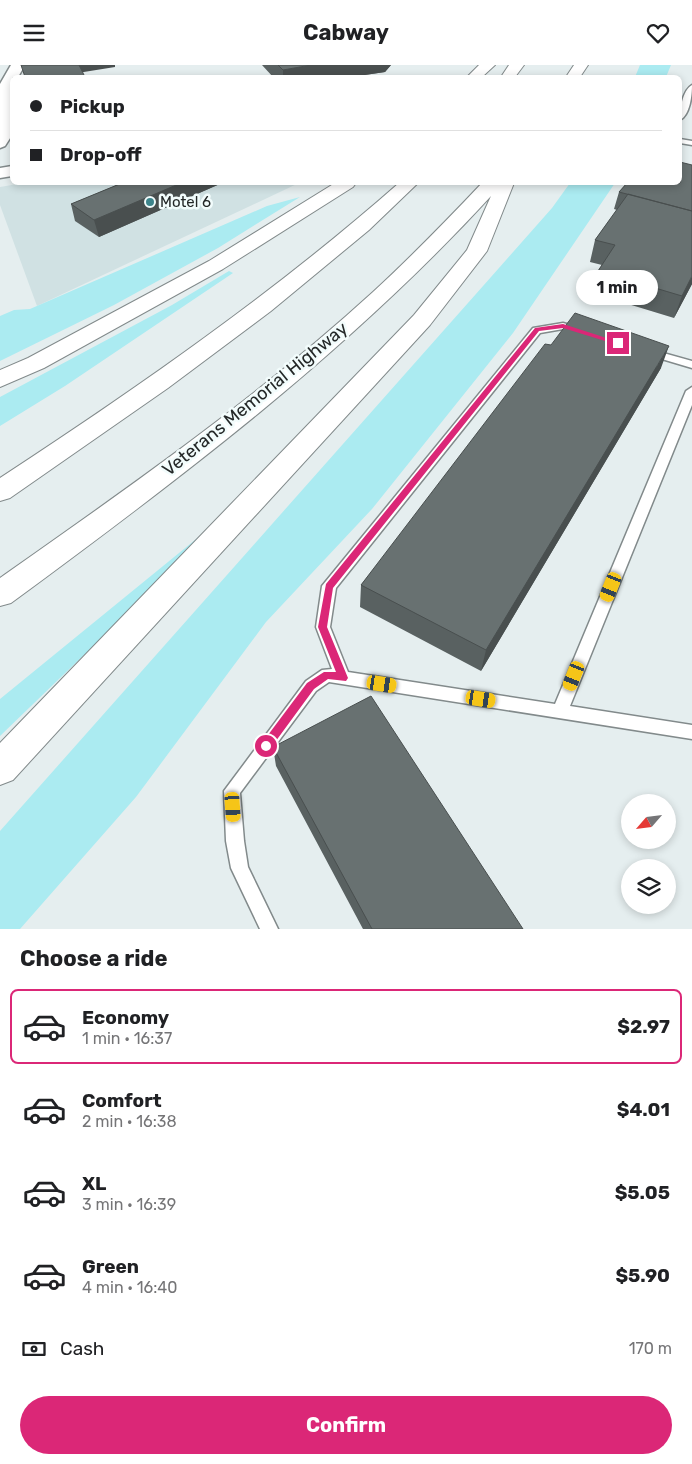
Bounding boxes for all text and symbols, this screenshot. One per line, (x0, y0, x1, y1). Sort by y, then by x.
icon: menu (20, 19, 48, 47)
text: Cabway (303, 19, 389, 46)
icon: heart (644, 19, 672, 47)
text: Pickup (60, 95, 125, 118)
text: Drop-off (60, 143, 142, 166)
place label: Motel 6 (160, 193, 211, 211)
marker: Motel 6 (144, 196, 156, 208)
callout: 1 min (577, 271, 659, 305)
text: 1 min (597, 278, 637, 297)
street label: Veterans Memorial Highway (158, 317, 352, 481)
route end (607, 332, 629, 354)
car (598, 570, 623, 604)
car (561, 659, 586, 693)
car (366, 674, 397, 694)
car (465, 689, 496, 709)
route start (255, 735, 277, 757)
car (224, 792, 241, 822)
north arrow (621, 794, 676, 849)
map controls (621, 794, 676, 914)
button: layers (621, 859, 676, 914)
text: Choose a ride (20, 945, 167, 972)
icon: car (22, 1004, 67, 1049)
text: Economy (82, 1006, 169, 1029)
text: $2.97 (617, 1015, 670, 1038)
text: 1 min · 16:37 (82, 1029, 172, 1048)
icon: car (22, 1087, 67, 1132)
text: Comfort (82, 1089, 162, 1112)
text: $4.01 (617, 1098, 670, 1121)
text: 2 min · 16:38 (82, 1112, 177, 1131)
icon: car (22, 1170, 67, 1215)
text: XL (82, 1172, 106, 1195)
text: $5.05 (615, 1181, 670, 1204)
text: 3 min · 16:39 (82, 1195, 176, 1214)
icon: car (22, 1253, 67, 1298)
text: Green (82, 1255, 139, 1278)
text: $5.90 (615, 1264, 670, 1287)
text: 4 min · 16:40 (82, 1278, 177, 1297)
icon: cash (20, 1335, 48, 1363)
text: Cash (60, 1337, 104, 1360)
text: 170 m (629, 1339, 672, 1358)
button: Confirm (20, 1396, 672, 1454)

